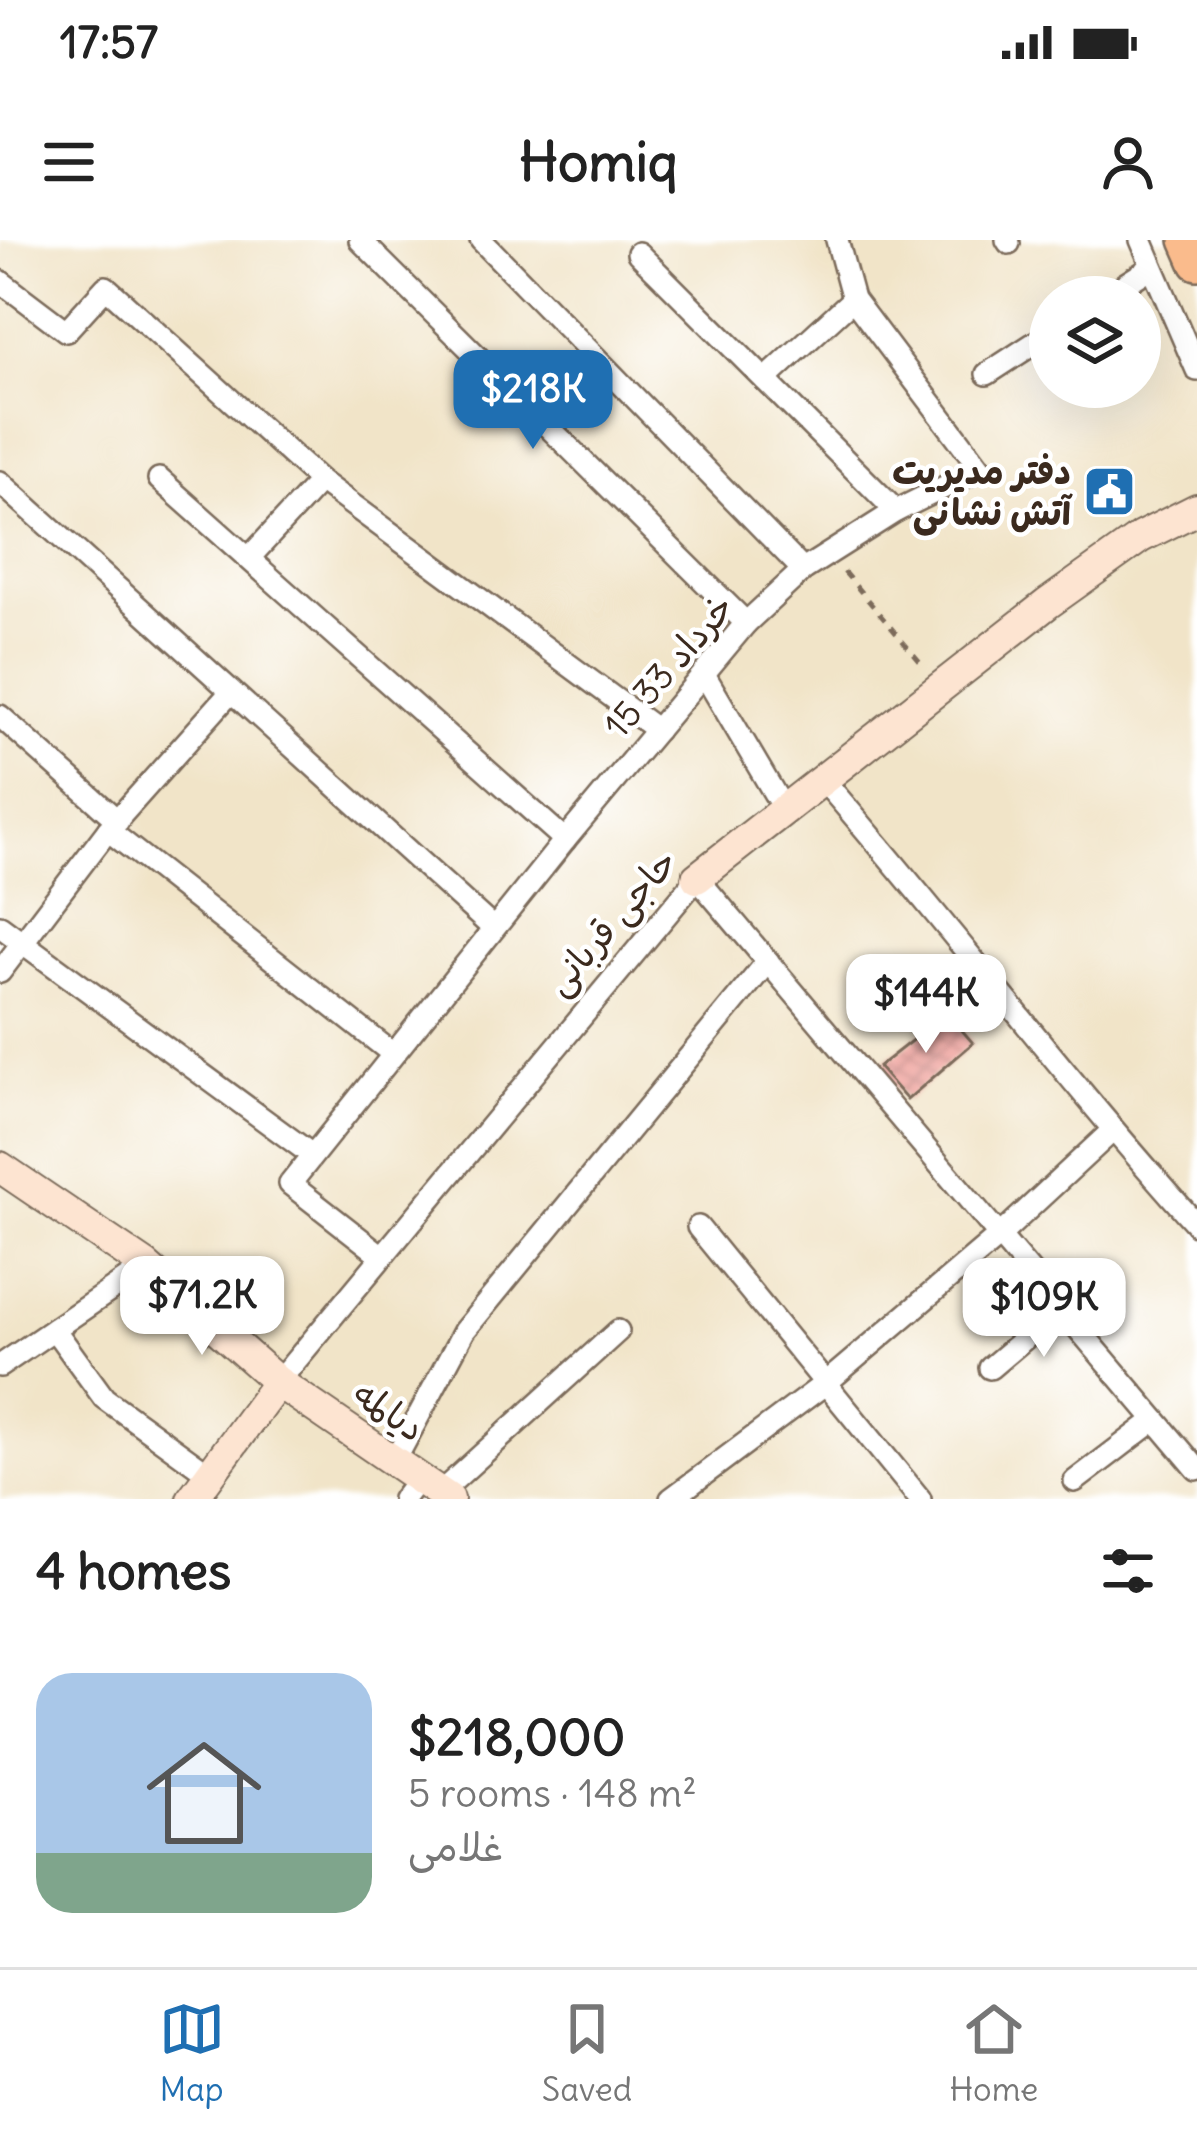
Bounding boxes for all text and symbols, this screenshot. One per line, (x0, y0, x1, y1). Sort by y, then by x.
text: 17:57 (60, 14, 158, 70)
text: Homiq (519, 128, 678, 196)
icon: menu (36, 129, 102, 195)
icon: person (1095, 129, 1161, 195)
map controls (1029, 276, 1161, 408)
button: layers (1029, 276, 1161, 408)
pin: $218K (449, 350, 617, 452)
text: $218K (480, 364, 586, 413)
place label: دفتر مدیریت آتش نشانی (892, 449, 1074, 536)
public building icon: دفتر مدیریت آتش نشانی (1082, 464, 1138, 520)
street label: 15 خرداد 33 (594, 585, 744, 747)
street label: حاجی قربانی (535, 840, 688, 1005)
pin: $144K (842, 954, 1010, 1056)
text: $144K (873, 968, 979, 1017)
pin: $71.2K (104, 1256, 300, 1358)
pin: $109K (960, 1258, 1128, 1360)
text: $71.2K (147, 1270, 257, 1319)
text: $109K (990, 1272, 1098, 1321)
street label: دیالمه (345, 1371, 433, 1451)
icon: filters (1095, 1538, 1161, 1604)
text: 4 homes (36, 1539, 231, 1603)
text: $218,000 (408, 1705, 625, 1769)
icon: home (132, 1721, 276, 1865)
text: 5 rooms · 148 m² (408, 1769, 697, 1818)
text: غلامی (408, 1823, 503, 1872)
tab: Map (159, 1996, 225, 2110)
tab: Saved (542, 1996, 632, 2110)
tab: Home (949, 1996, 1038, 2110)

